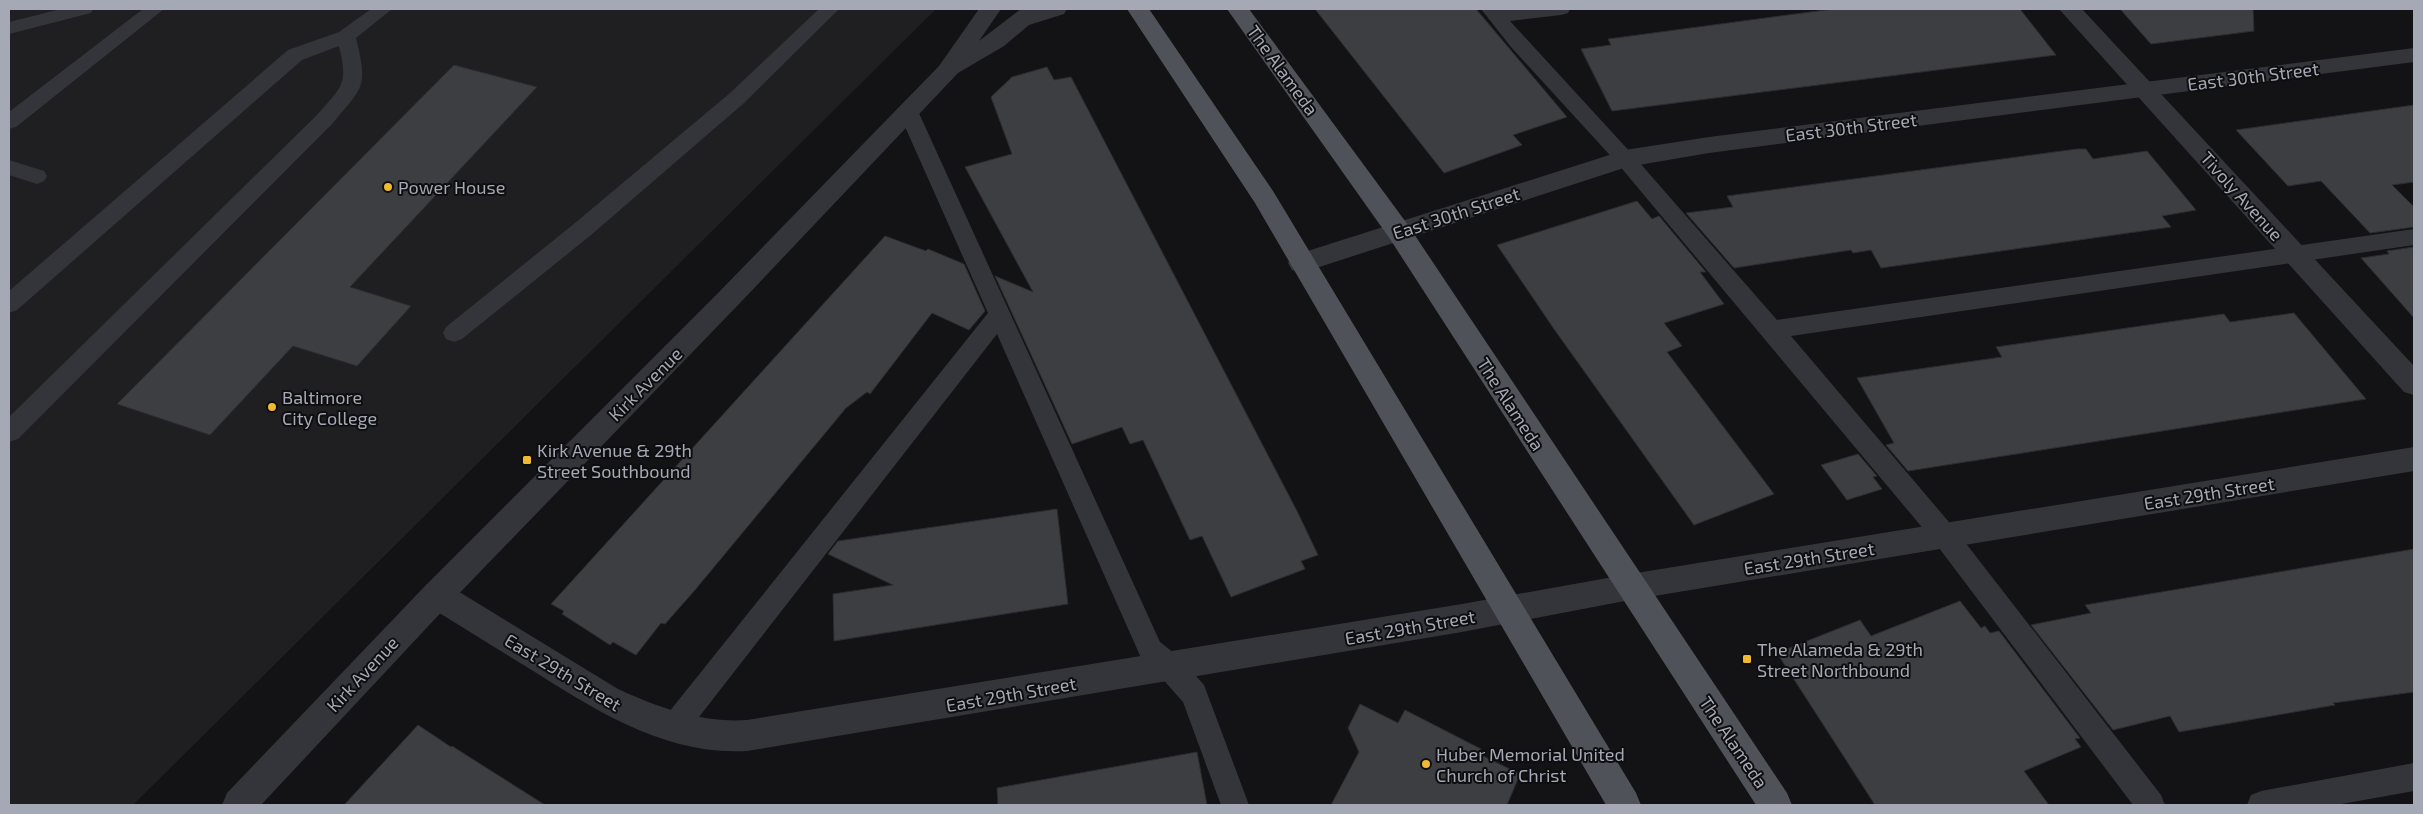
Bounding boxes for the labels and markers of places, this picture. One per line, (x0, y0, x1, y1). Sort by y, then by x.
place label: Power House (398, 176, 505, 198)
marker: Power House (382, 181, 394, 193)
place label: Baltimore City College (282, 386, 377, 429)
marker: Baltimore City College (266, 401, 278, 413)
place label: Kirk Avenue & 29th Street Southbound (537, 439, 692, 482)
marker: Kirk Avenue & 29th Street Southbound (521, 454, 533, 466)
place label: The Alameda & 29th Street Northbound (1757, 638, 1923, 681)
marker: The Alameda & 29th Street Northbound (1741, 653, 1753, 665)
place label: Huber Memorial United Church of Christ (1436, 743, 1625, 786)
marker: Huber Memorial United Church of Christ (1420, 758, 1432, 770)

